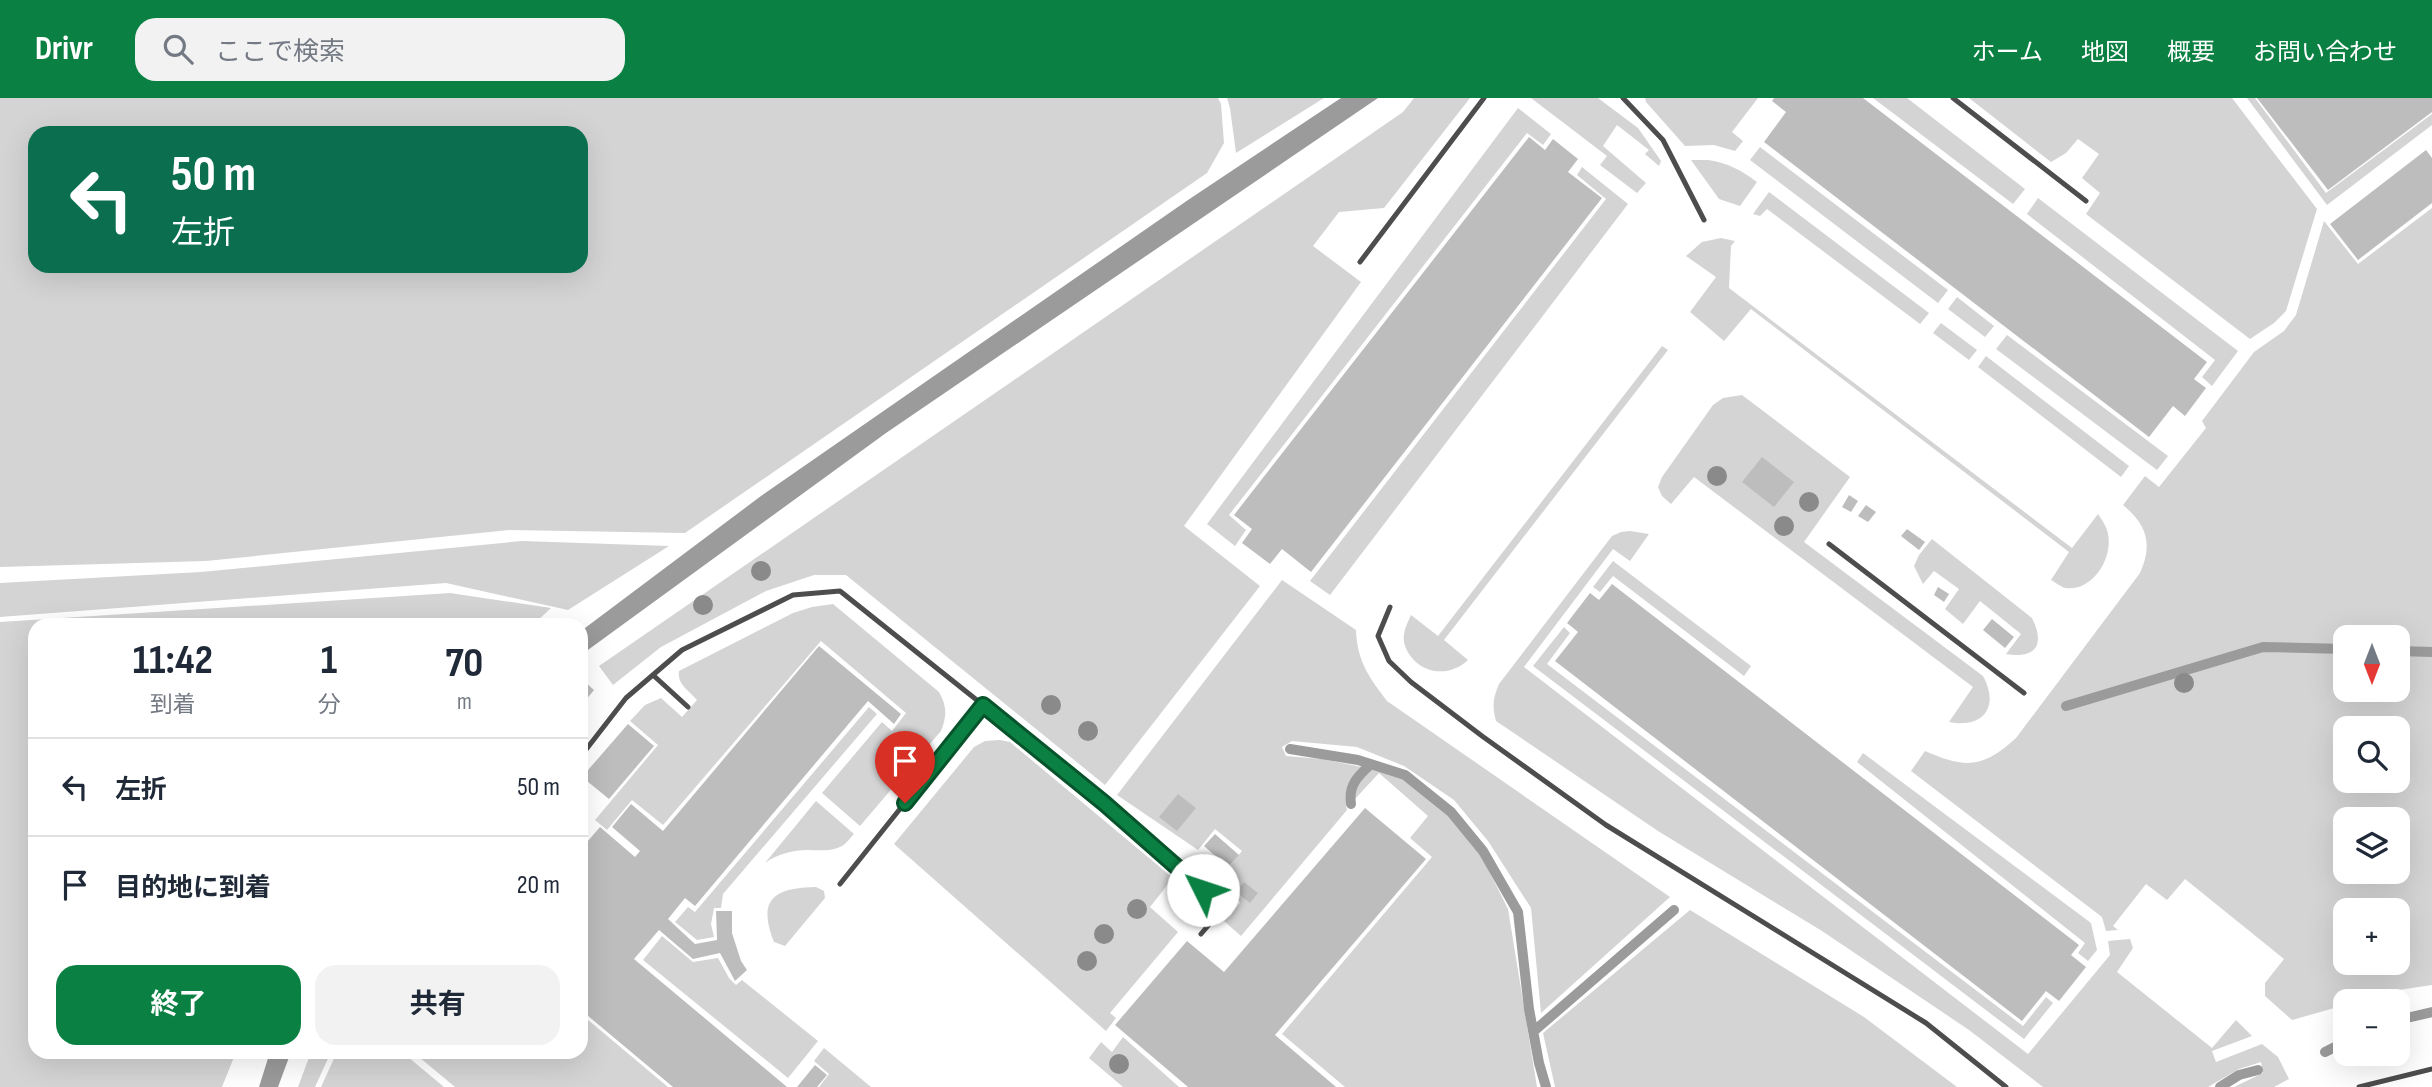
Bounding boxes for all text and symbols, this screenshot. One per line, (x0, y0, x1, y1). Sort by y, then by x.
search box (135, 18, 625, 81)
text: Drivr (35, 29, 93, 69)
icon: search (159, 30, 197, 68)
text: ここで検索 (215, 37, 345, 68)
text: ホーム (1972, 38, 2043, 67)
text: 地図 (2081, 38, 2129, 67)
text: 概要 (2167, 38, 2215, 67)
text: お問い合わせ (2253, 38, 2397, 67)
text: 50 m (171, 146, 256, 205)
icon: left (56, 154, 147, 245)
text: 左折 (171, 214, 235, 253)
north arrow (2333, 625, 2410, 702)
map controls (2333, 625, 2410, 1066)
text: 11:42 (133, 635, 213, 686)
text: 1 (321, 635, 337, 686)
text: 70 (445, 638, 483, 689)
text: m (457, 688, 472, 716)
text: 到着 (150, 691, 196, 719)
text: 分 (318, 691, 341, 719)
button: search (2333, 716, 2410, 793)
pin (875, 731, 935, 803)
icon: arrive (886, 742, 924, 780)
icon: left (56, 768, 94, 806)
text: 50 m (517, 772, 560, 803)
text: 左折 (115, 775, 167, 806)
button: layers (2333, 807, 2410, 884)
position arrow (1166, 853, 1240, 927)
icon: arrive (56, 866, 94, 904)
text: 20 m (517, 870, 560, 901)
text: 目的地に到着 (115, 873, 271, 904)
button: + (2333, 898, 2410, 975)
button: 終了 (56, 965, 301, 1045)
button: 共有 (315, 965, 560, 1045)
button: − (2333, 989, 2410, 1066)

